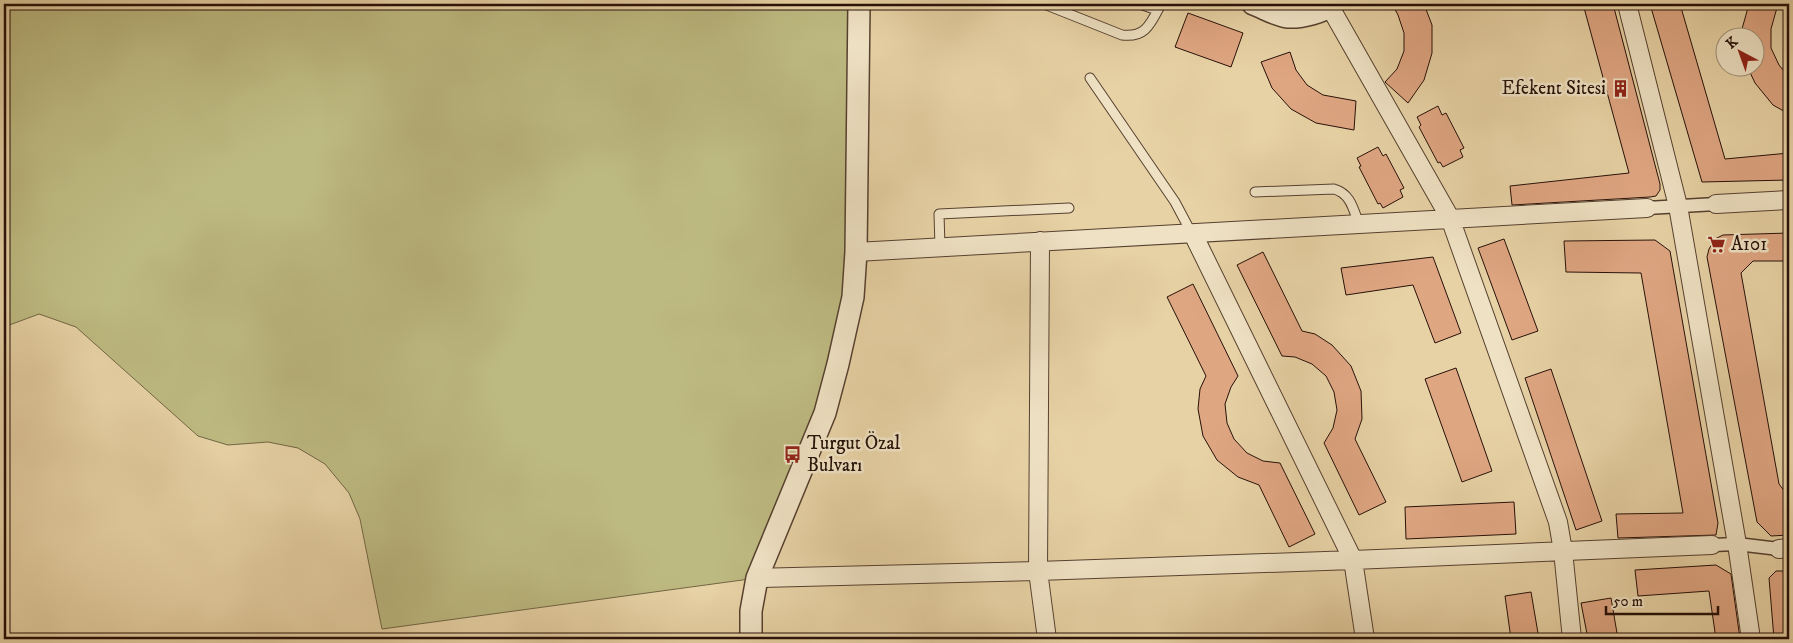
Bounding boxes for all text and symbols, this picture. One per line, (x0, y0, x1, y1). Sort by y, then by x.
north arrow (1716, 28, 1766, 78)
text: K (1723, 32, 1743, 53)
place label: Efekent Sitesi (1502, 77, 1606, 100)
building icon: Efekent Sitesi (1610, 78, 1630, 98)
place label: A101 (1731, 233, 1767, 256)
supermarket icon: A101 (1707, 234, 1727, 254)
place label: Turgut Özal Bulvarı (807, 431, 901, 477)
bus stop icon: Turgut Özal Bulvarı (783, 444, 803, 464)
scale bar (1606, 583, 1718, 615)
text: 50 m (1613, 592, 1643, 611)

